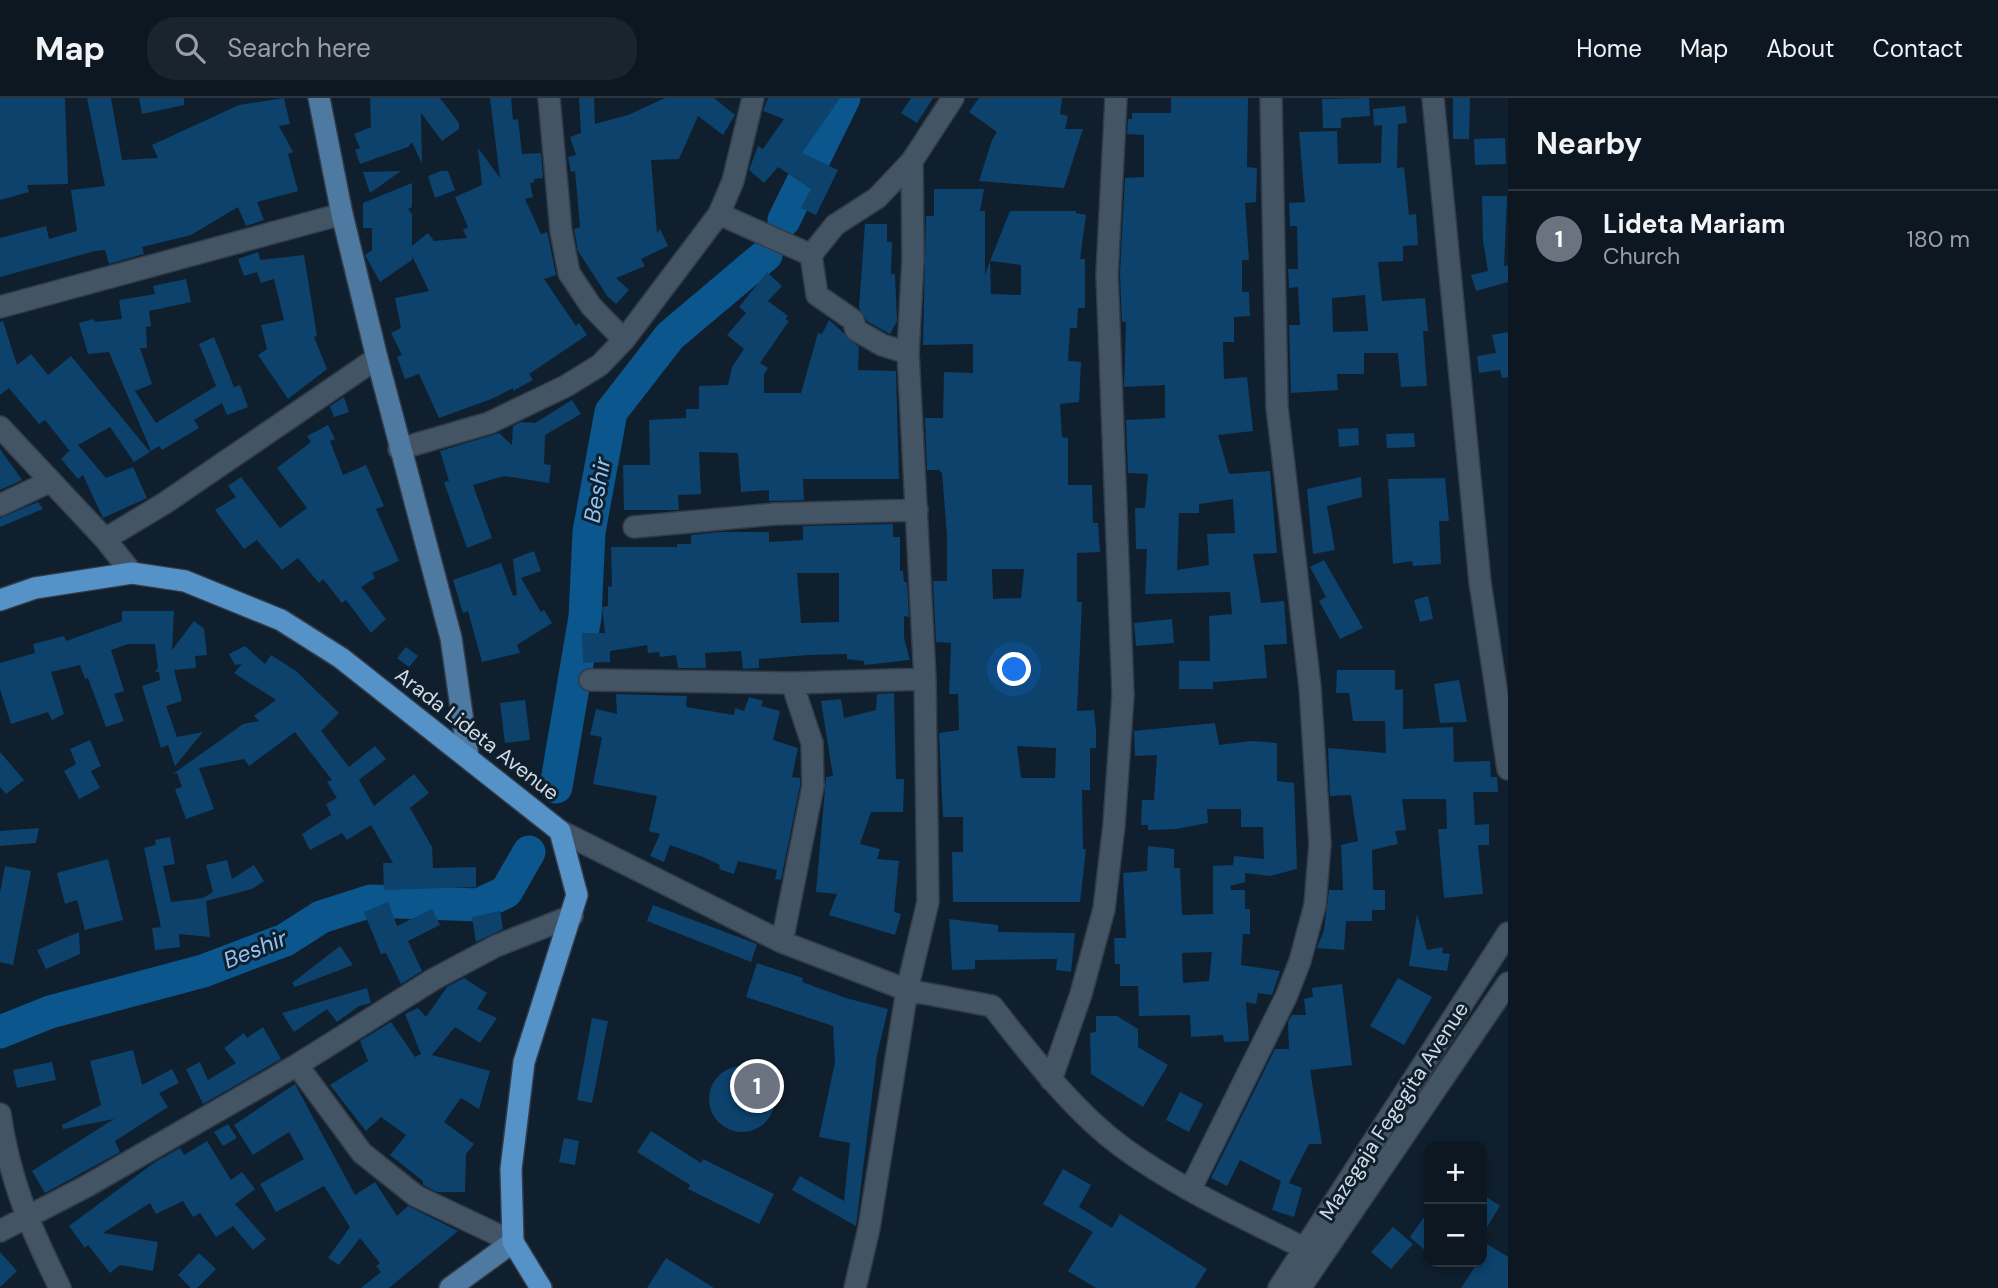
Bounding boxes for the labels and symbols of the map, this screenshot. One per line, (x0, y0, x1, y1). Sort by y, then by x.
water label: Beshir (577, 453, 618, 525)
your location (997, 652, 1031, 686)
street label: Arada Lideta Avenue (389, 661, 565, 807)
water label: Beshir (219, 922, 293, 975)
street label: Mazegaja Fegegita Avenue (1313, 996, 1475, 1226)
pin: 1 (734, 1060, 780, 1112)

